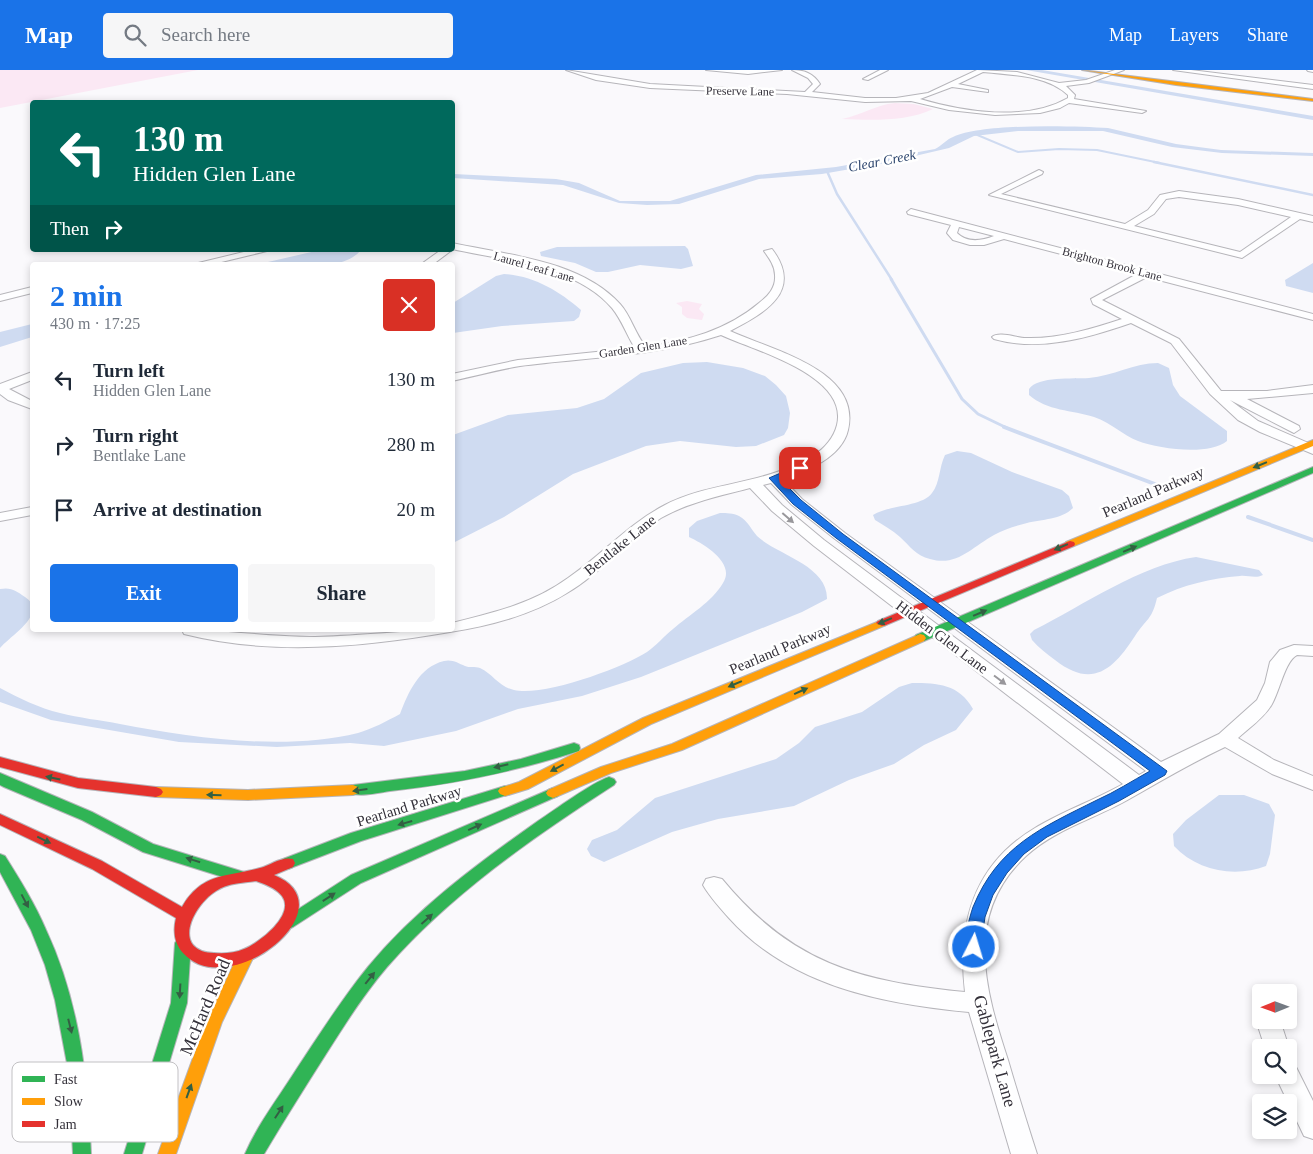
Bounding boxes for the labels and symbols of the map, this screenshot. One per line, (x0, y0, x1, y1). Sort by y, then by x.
street label: Preserve Lane (706, 83, 774, 99)
water label: Clear Creek (847, 147, 918, 175)
street label: Brighton Brook Lane (1061, 244, 1163, 284)
street label: Laurel Leaf Lane (492, 249, 576, 285)
street label: Garden Glen Lane (598, 333, 688, 361)
pin (779, 447, 821, 489)
one-way arrow (1253, 461, 1267, 469)
street label: Pearland Parkway (1100, 463, 1207, 521)
street label: Bentlake Lane (581, 511, 659, 579)
one-way arrow (781, 512, 794, 523)
one-way arrow (1053, 543, 1068, 551)
one-way arrow (1123, 544, 1137, 552)
street label: Hidden Glen Lane (893, 597, 991, 677)
one-way arrow (973, 608, 988, 616)
one-way arrow (878, 617, 892, 625)
street label: Pearland Parkway (727, 620, 834, 678)
one-way arrow (993, 675, 1006, 686)
one-way arrow (728, 680, 742, 688)
one-way arrow (794, 686, 808, 694)
one-way arrow (493, 762, 508, 770)
one-way arrow (550, 764, 565, 772)
one-way arrow (46, 774, 61, 782)
street label: Pearland Parkway (355, 782, 464, 830)
one-way arrow (351, 786, 367, 794)
one-way arrow (206, 791, 222, 799)
one-way arrow (397, 819, 412, 827)
one-way arrow (468, 823, 482, 831)
one-way arrow (37, 836, 51, 844)
one-way arrow (186, 856, 201, 864)
one-way arrow (322, 892, 335, 902)
one-way arrow (21, 894, 29, 908)
one-way arrow (421, 913, 433, 925)
position arrow (947, 920, 999, 972)
street label: McHard Road (176, 956, 234, 1058)
one-way arrow (365, 972, 376, 985)
one-way arrow (176, 984, 184, 1000)
north arrow (1252, 984, 1298, 1029)
street label: Gablepark Lane (969, 993, 1021, 1109)
one-way arrow (67, 1019, 75, 1034)
legend (12, 1062, 178, 1142)
text: Fast (54, 1072, 77, 1087)
one-way arrow (186, 1084, 193, 1099)
text: Slow (54, 1094, 84, 1109)
one-way arrow (274, 1105, 283, 1119)
text: Jam (54, 1117, 77, 1132)

